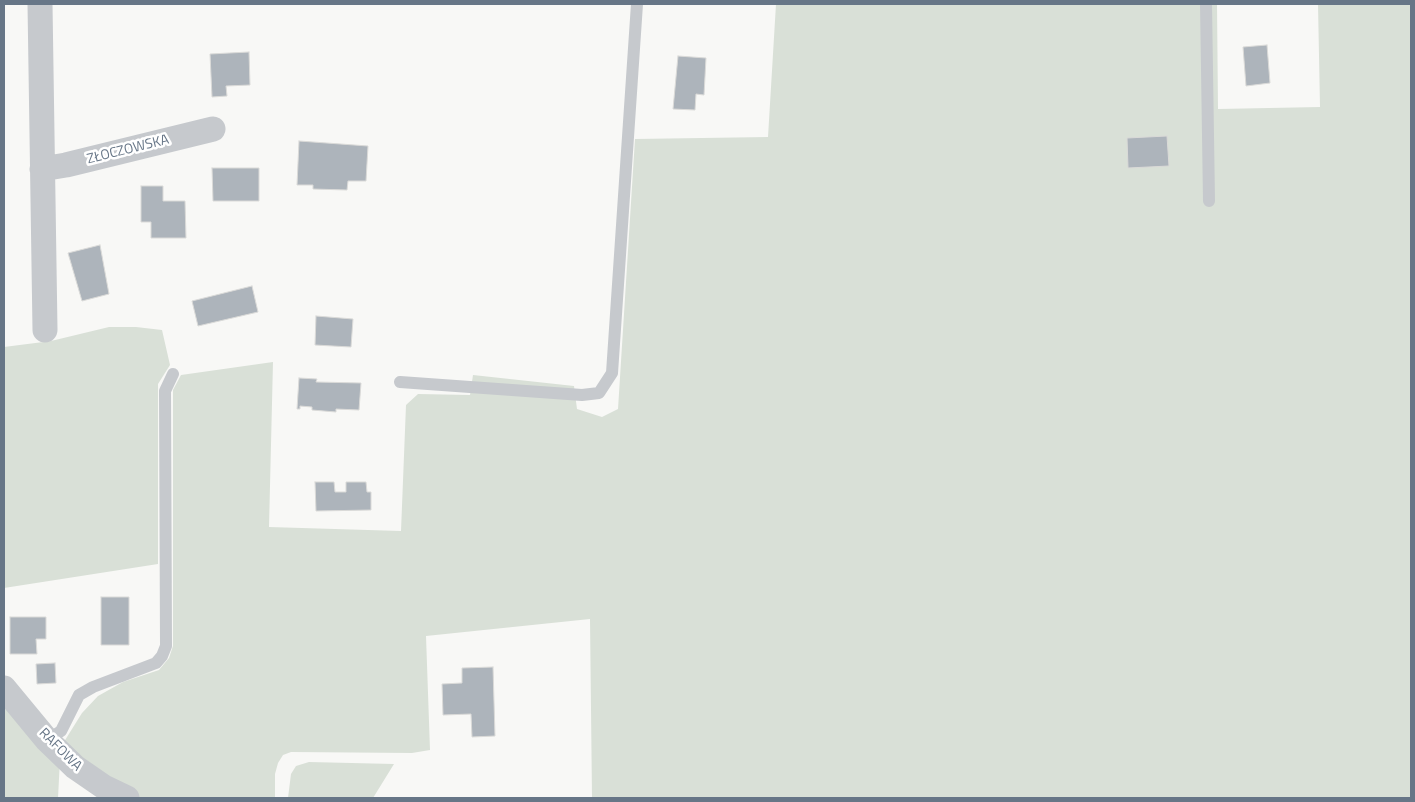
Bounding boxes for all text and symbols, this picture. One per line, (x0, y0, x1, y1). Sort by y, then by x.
street label: ZŁOCZOWSKA (85, 132, 171, 168)
street label: RAFOWA (35, 725, 85, 775)

